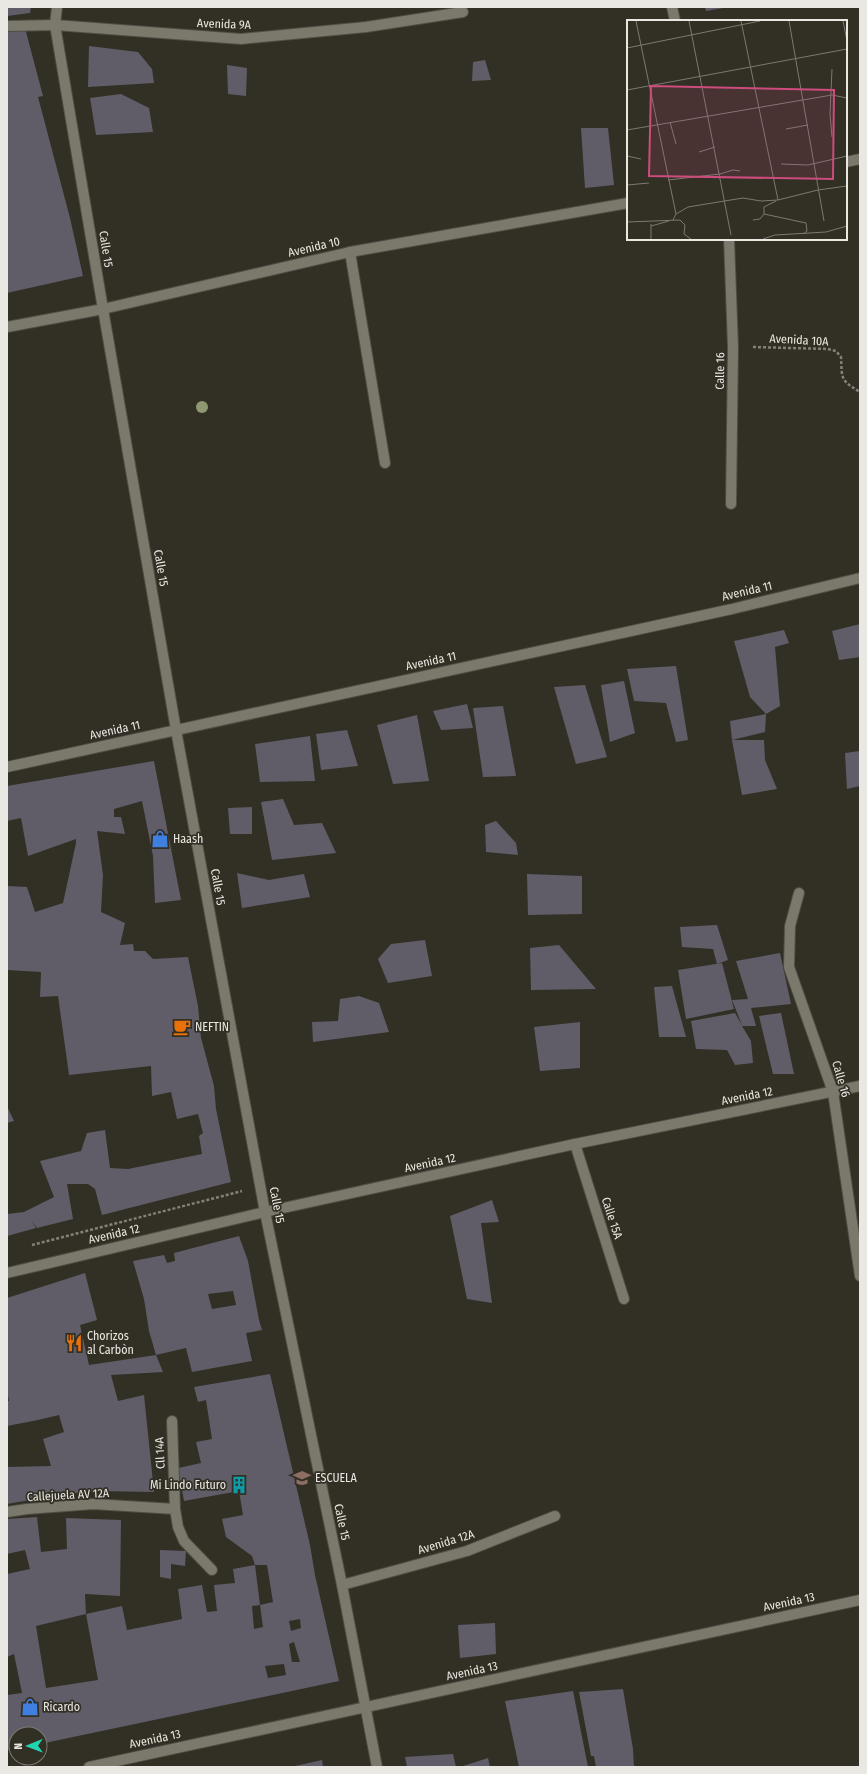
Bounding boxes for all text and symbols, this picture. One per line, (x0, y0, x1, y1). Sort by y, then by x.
street label: Avenida 9A (197, 16, 252, 32)
inset map (627, 20, 847, 240)
street label: Calle 15 (96, 230, 116, 269)
street label: Avenida 10 (287, 234, 341, 260)
street label: Avenida 10A (769, 331, 830, 349)
street label: Calle 16 (713, 352, 727, 390)
street label: Calle 15 (151, 549, 171, 588)
street label: Avenida 11 (720, 578, 774, 604)
street label: Avenida 11 (404, 649, 458, 673)
street label: Avenida 11 (88, 718, 142, 742)
shop icon: Haash (150, 829, 170, 849)
place label: Haash (173, 832, 203, 846)
street label: Calle 15 (208, 868, 228, 907)
cafe icon: NEFTIN (172, 1017, 192, 1037)
place label: NEFTIN (195, 1020, 229, 1034)
street label: Calle 16 (829, 1059, 853, 1099)
street label: Avenida 12 (720, 1084, 774, 1108)
street label: Avenida 12 (403, 1151, 457, 1175)
street label: Calle 15 (267, 1186, 287, 1225)
street label: Calle 15A (599, 1195, 626, 1241)
street label: Avenida 12 (87, 1221, 141, 1247)
place label: Chorizos al Carbòn (87, 1329, 134, 1357)
restaurant icon: Chorizos al Carbòn (64, 1333, 84, 1353)
street label: Cll 14A (152, 1436, 168, 1469)
school or university icon: ESCUELA (292, 1468, 312, 1488)
place label: ESCUELA (315, 1471, 357, 1485)
building icon: Mi Lindo Futuro (229, 1475, 249, 1495)
place label: Mi Lindo Futuro (150, 1478, 226, 1492)
street label: Callejuela AV 12A (27, 1486, 110, 1504)
street label: Calle 15 (331, 1502, 353, 1542)
street label: Avenida 12A (416, 1527, 477, 1557)
street label: Avenida 13 (762, 1590, 816, 1614)
street label: Avenida 13 (445, 1659, 499, 1683)
shop icon: Ricardo (20, 1697, 40, 1717)
place label: Ricardo (43, 1700, 80, 1714)
north arrow (8, 1726, 48, 1766)
street label: Avenida 13 (128, 1727, 182, 1751)
text: N (12, 1743, 25, 1750)

